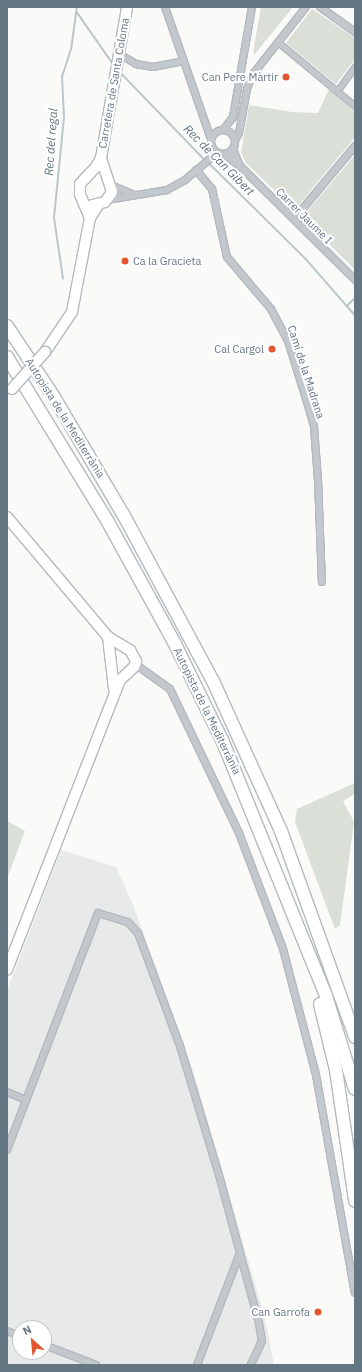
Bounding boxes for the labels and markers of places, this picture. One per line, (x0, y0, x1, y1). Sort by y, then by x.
place label: Can Pere Màrtir (202, 70, 278, 84)
marker: Can Pere Màrtir (281, 72, 291, 82)
place label: Ca la Gracieta (133, 254, 201, 268)
marker: Ca la Gracieta (120, 256, 130, 266)
place label: Cal Cargol (214, 342, 264, 356)
marker: Cal Cargol (267, 344, 277, 354)
place label: Can Garrofa (251, 1305, 310, 1319)
marker: Can Garrofa (313, 1307, 323, 1317)

